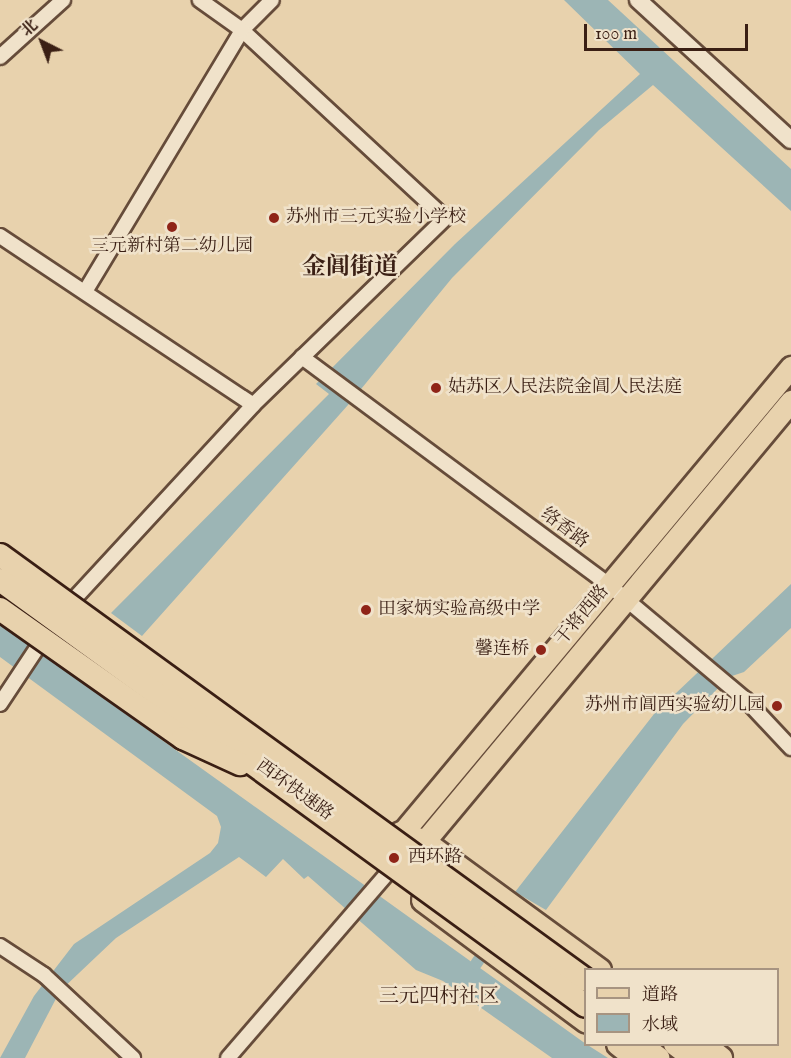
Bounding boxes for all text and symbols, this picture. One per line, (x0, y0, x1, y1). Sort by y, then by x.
north arrow (12, 12, 72, 72)
scale bar (587, 12, 750, 50)
text: 北 (17, 16, 43, 41)
text: 100 m (595, 23, 637, 46)
place label: 苏州市三元实验小学校 (286, 207, 466, 229)
marker: 苏州市三元实验小学校 (267, 211, 281, 225)
marker: 三元新村第二幼儿园 (165, 220, 179, 234)
place label: 三元新村第二幼儿园 (91, 236, 253, 258)
district label: 金阊街道 (302, 254, 398, 282)
place label: 姑苏区人民法院金阊人民法庭 (448, 377, 682, 399)
marker: 姑苏区人民法院金阊人民法庭 (429, 381, 443, 395)
street label: 络香路 (536, 504, 592, 554)
street label: 干将西路 (552, 581, 614, 651)
place label: 田家炳实验高级中学 (378, 599, 540, 621)
marker: 田家炳实验高级中学 (359, 603, 373, 617)
place label: 馨连桥 (475, 639, 529, 661)
marker: 馨连桥 (534, 643, 548, 657)
place label: 苏州市阊西实验幼儿园 (585, 695, 765, 717)
marker: 苏州市阊西实验幼儿园 (770, 699, 784, 713)
street label: 西环快速路 (251, 756, 337, 826)
place label: 西环路 (408, 847, 462, 869)
marker: 西环路 (385, 849, 403, 867)
legend (584, 968, 779, 1046)
district label: 三元四村社区 (379, 984, 499, 1008)
text: 道路 (642, 984, 678, 1007)
text: 水域 (642, 1014, 678, 1037)

